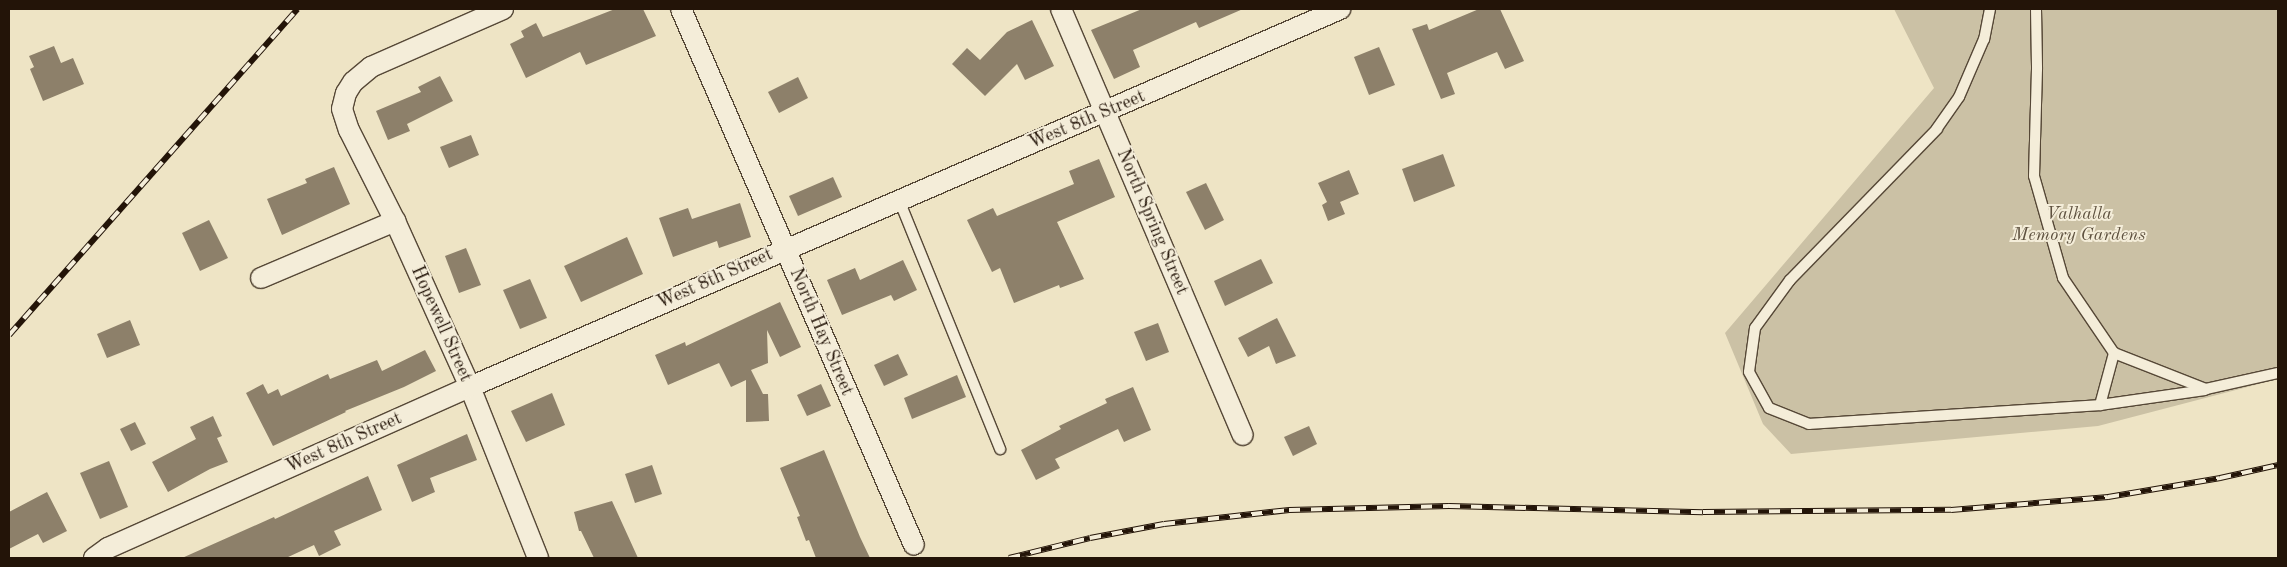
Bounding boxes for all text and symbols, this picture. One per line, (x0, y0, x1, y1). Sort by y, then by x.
street label: West 8th Street (1026, 86, 1148, 154)
street label: North Spring Street (1112, 146, 1192, 298)
park label: Valhalla Memory Gardens (2012, 204, 2146, 246)
street label: West 8th Street (654, 244, 776, 314)
street label: Hopewell Street (406, 263, 476, 385)
street label: North Hay Street (784, 265, 858, 399)
street label: West 8th Street (283, 408, 405, 478)

